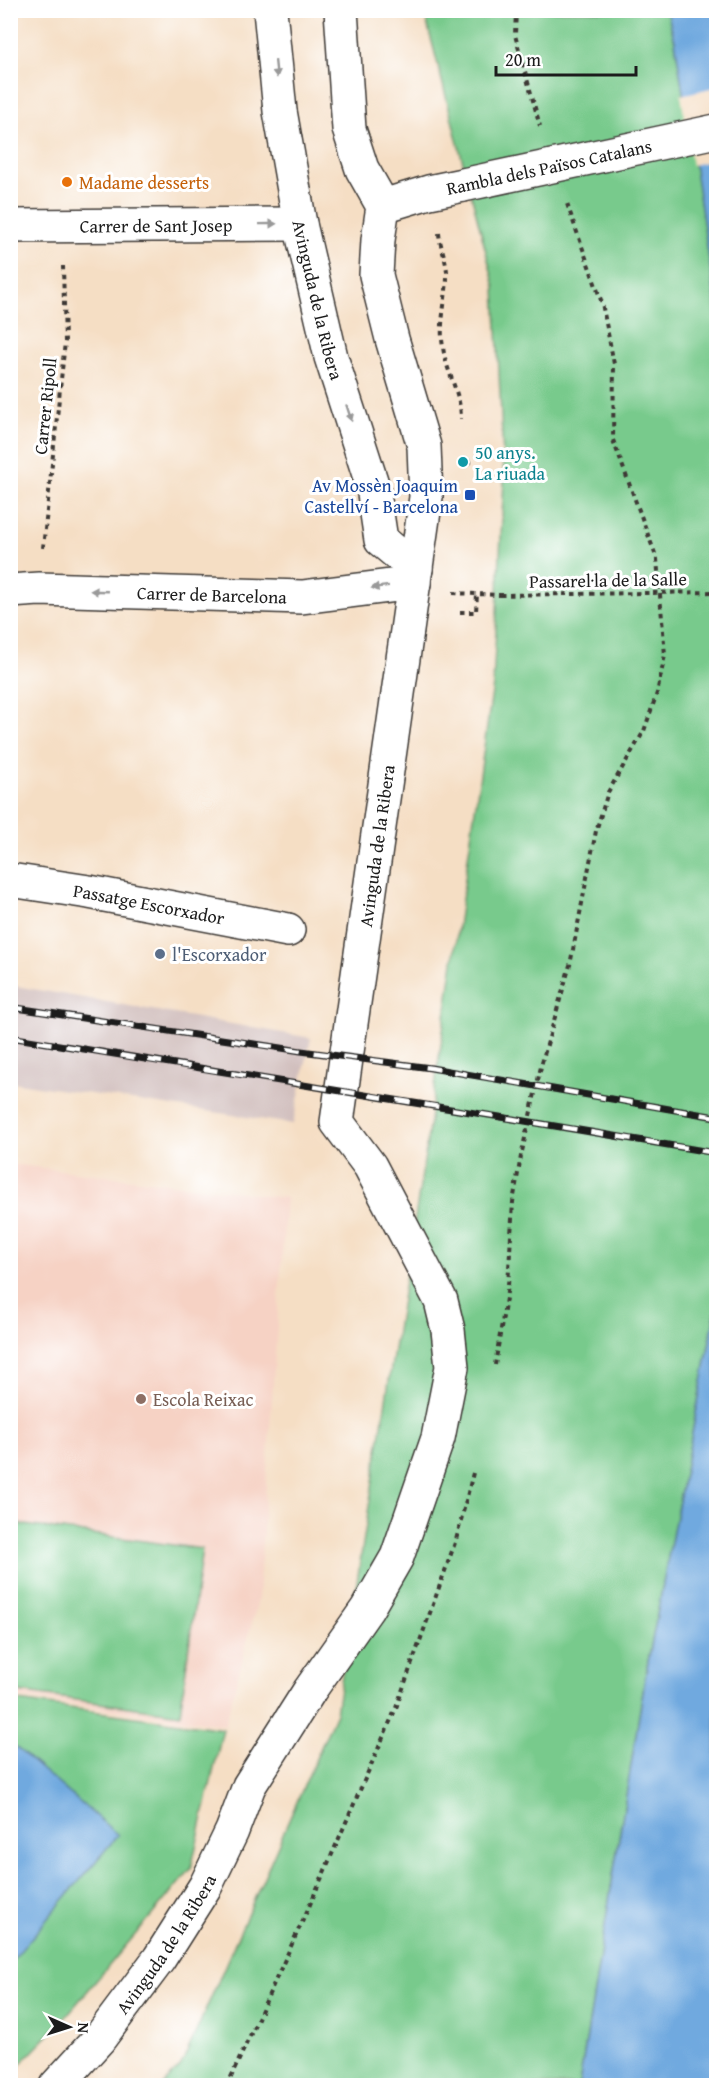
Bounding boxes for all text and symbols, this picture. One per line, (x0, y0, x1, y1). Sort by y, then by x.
scale bar (496, 39, 636, 77)
text: 20 m (505, 46, 541, 73)
one-way arrow (271, 59, 281, 78)
street label: Rambla dels Països Catalans (444, 132, 654, 202)
place label: Madame desserts (79, 169, 209, 196)
marker: Madame desserts (60, 175, 74, 189)
street label: Carrer de Sant Josep (80, 211, 233, 239)
street label: Avinguda de la Ribera (286, 217, 351, 383)
one-way arrow (258, 219, 277, 229)
street label: Carrer Ripoll (26, 356, 64, 456)
one-way arrow (345, 404, 355, 422)
place label: 50 anys. La riuada (475, 439, 546, 487)
marker: 50 anys. La riuada (456, 455, 470, 469)
place label: Av Mossèn Joaquim Castellví - Barcelona (304, 472, 458, 520)
marker: Av Mossèn Joaquim Castellví - Barcelona (463, 488, 477, 502)
street label: Passarel·la de la Salle (529, 565, 687, 595)
street label: Carrer de Barcelona (136, 578, 288, 610)
one-way arrow (371, 582, 390, 592)
one-way arrow (90, 586, 109, 595)
street label: Avinguda de la Ribera (351, 762, 401, 929)
street label: Passatge Escorxador (71, 876, 228, 931)
place label: l'Escorxador (172, 941, 267, 968)
marker: l'Escorxador (153, 947, 167, 961)
place label: Escola Reixac (153, 1386, 253, 1413)
marker: Escola Reixac (134, 1392, 148, 1406)
street label: Avinguda de la Ribera (109, 1869, 223, 2019)
north arrow (39, 1997, 99, 2057)
text: N (72, 2022, 96, 2034)

